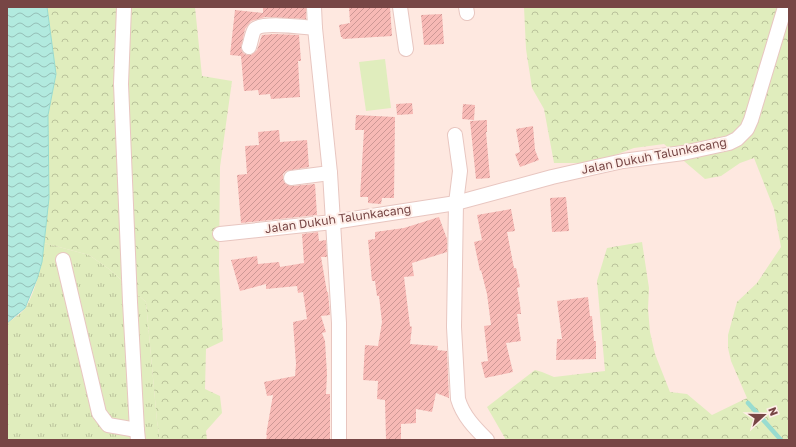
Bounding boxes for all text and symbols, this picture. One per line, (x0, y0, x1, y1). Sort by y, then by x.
street label: Jalan Dukuh Talunkacang (580, 134, 728, 177)
street label: Jalan Dukuh Talunkacang (264, 201, 412, 236)
north arrow (744, 395, 784, 435)
text: N (766, 405, 781, 417)

